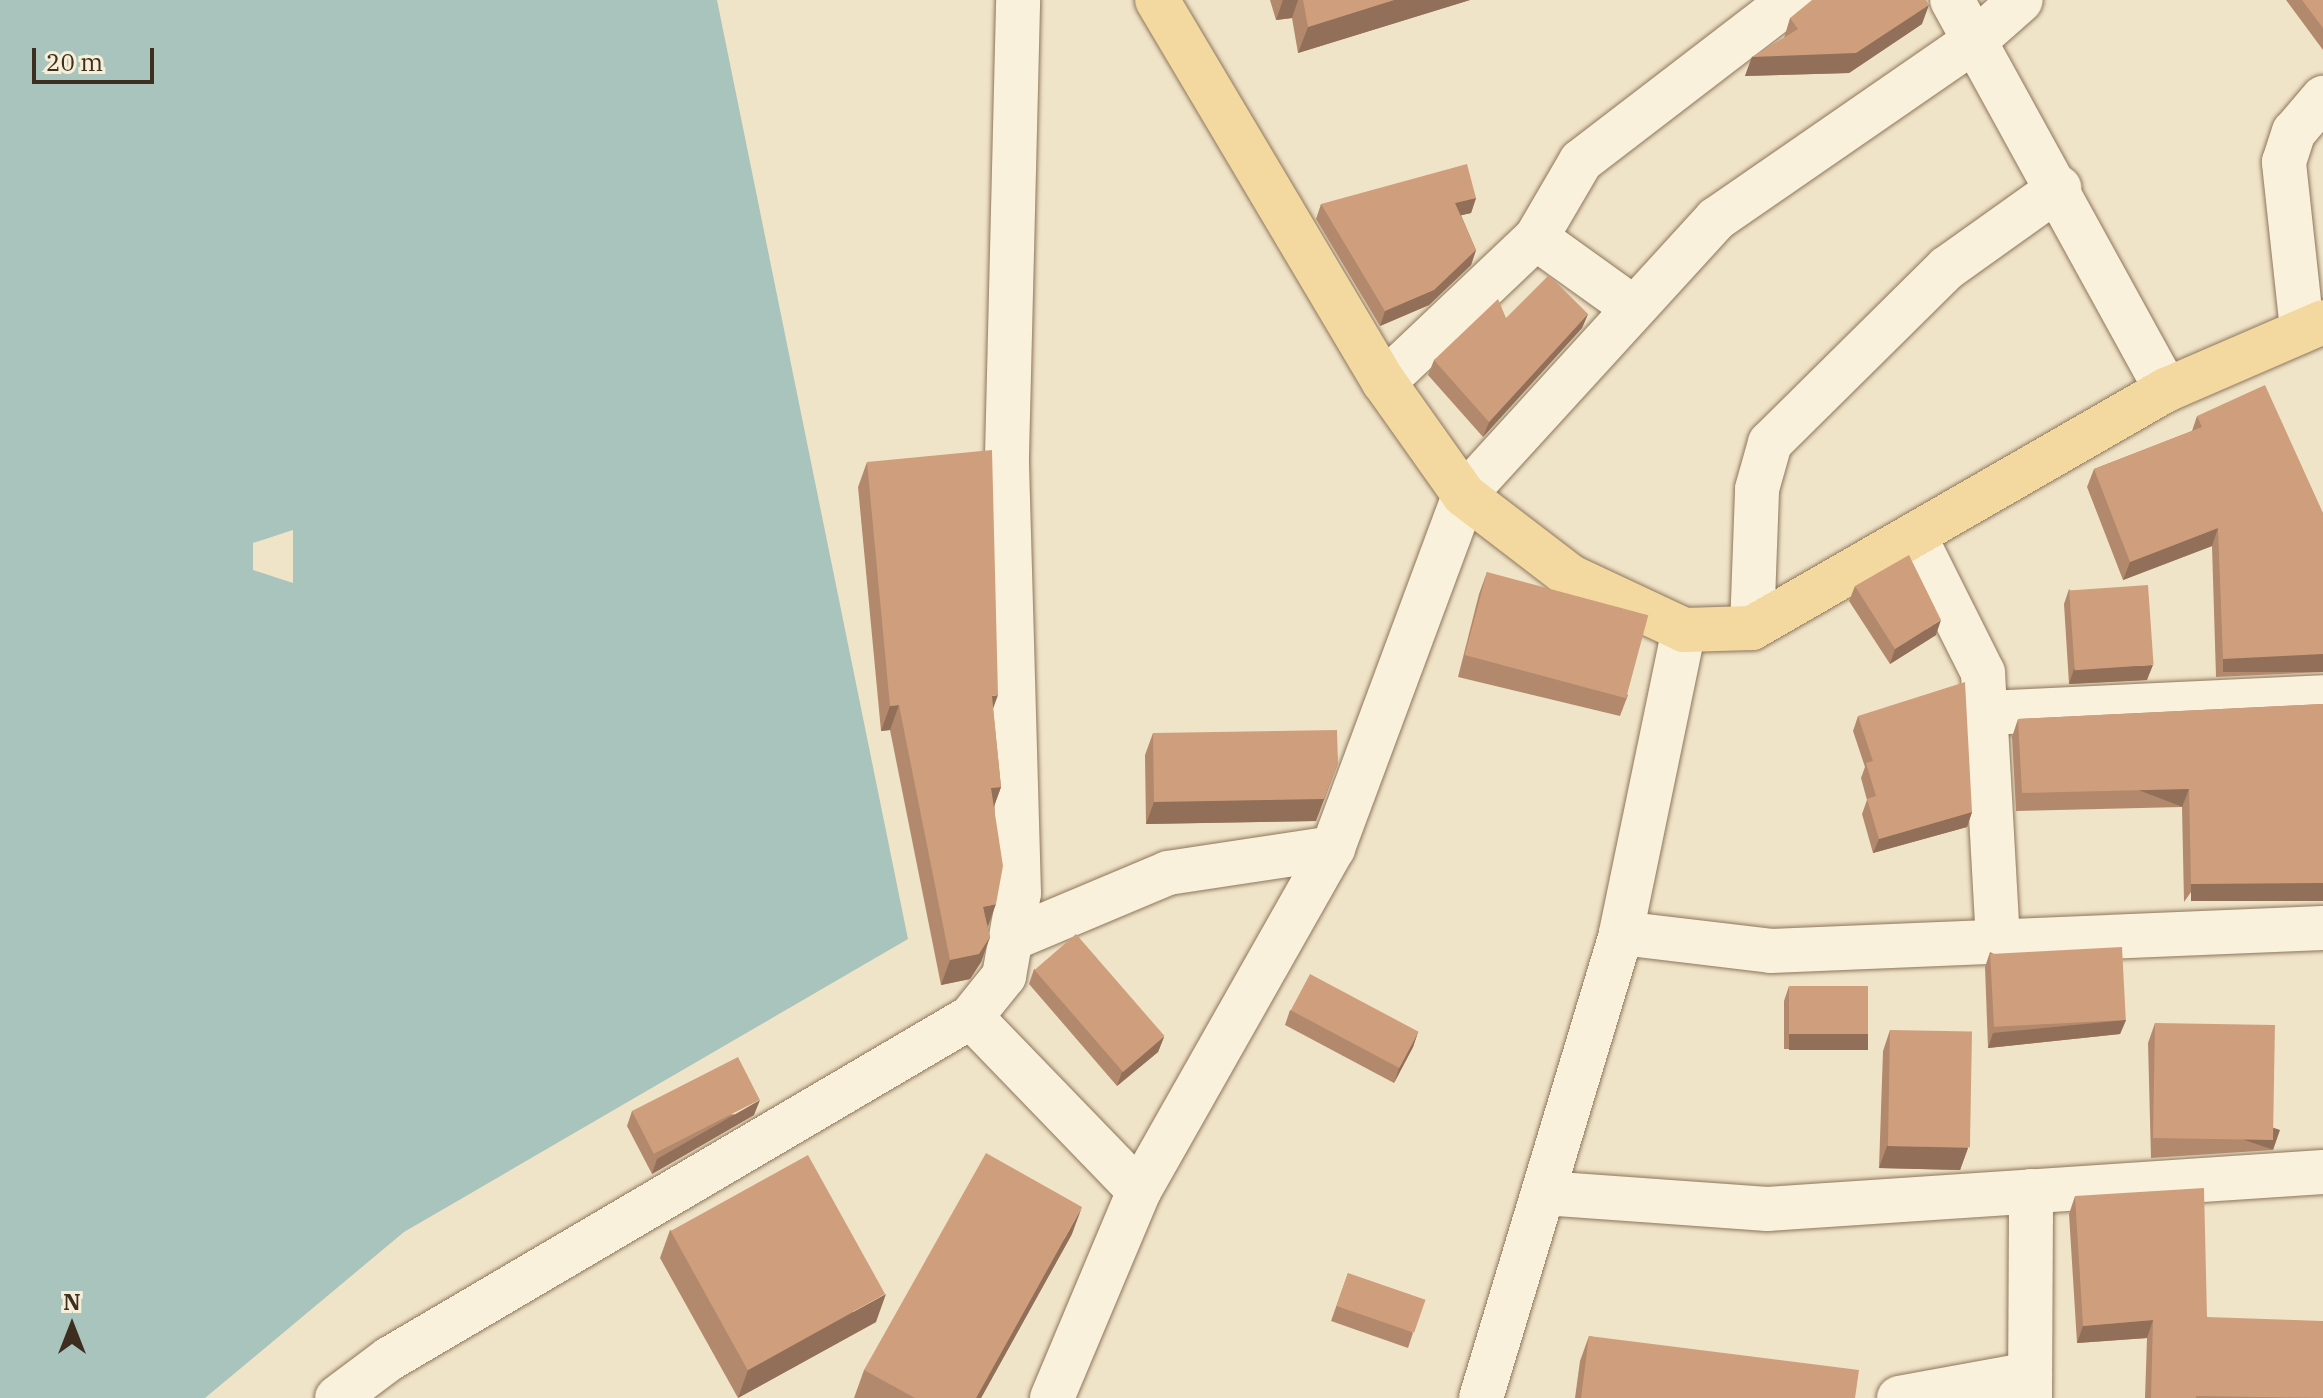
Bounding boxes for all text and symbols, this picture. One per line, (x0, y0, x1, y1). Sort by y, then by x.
scale bar (36, 32, 158, 82)
text: 20 m (46, 46, 103, 78)
north arrow (32, 1286, 112, 1366)
text: N (63, 1287, 81, 1316)

